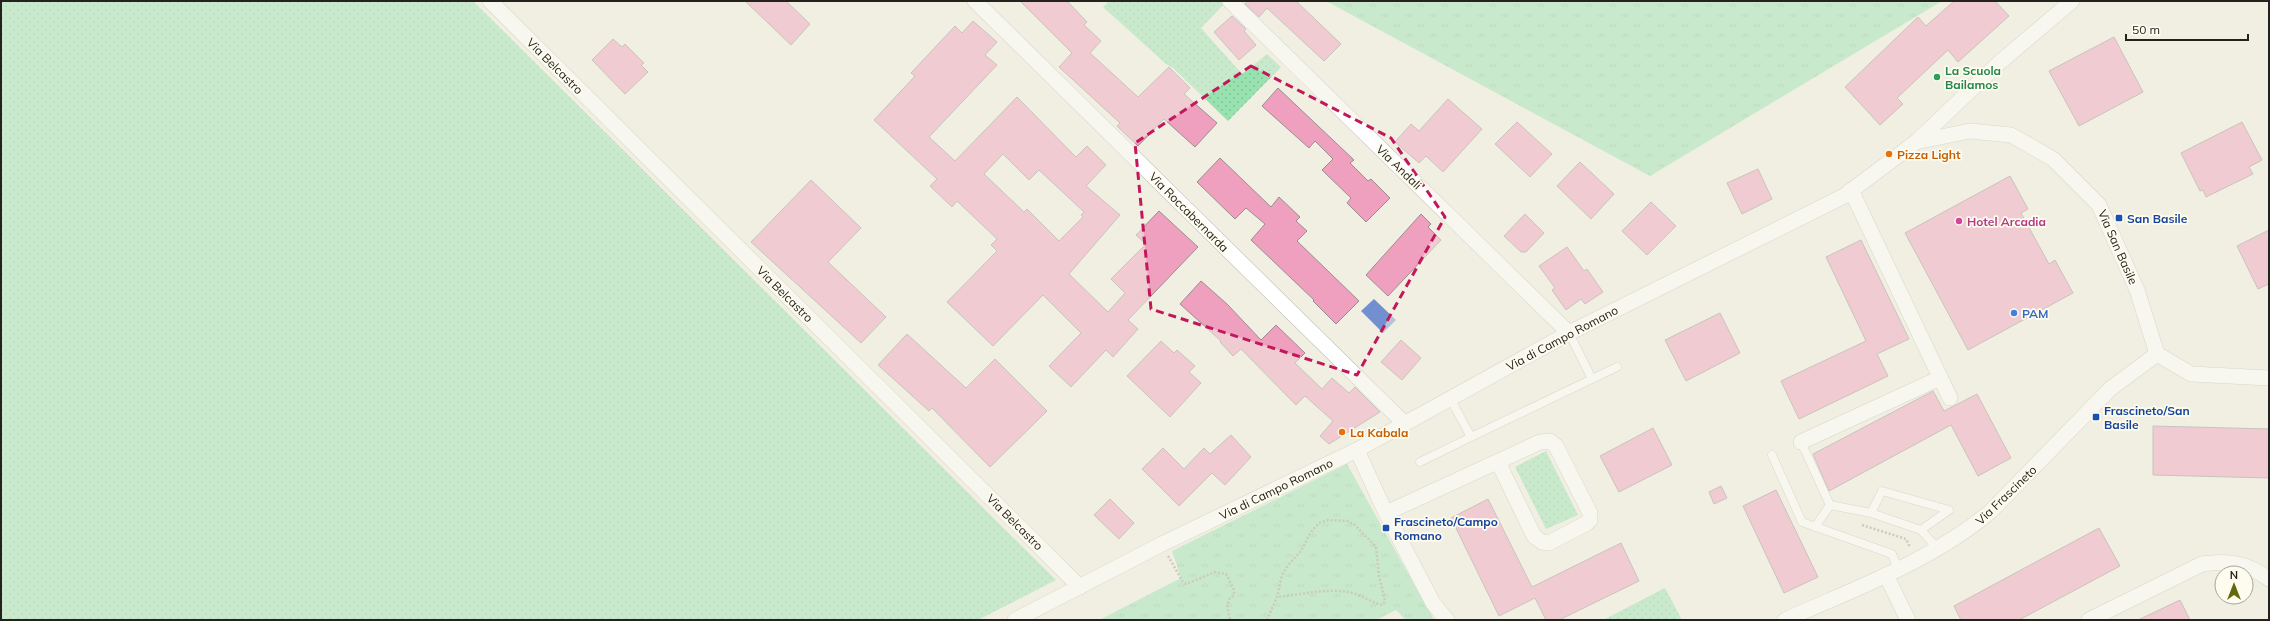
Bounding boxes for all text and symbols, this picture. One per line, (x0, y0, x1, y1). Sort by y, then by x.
scale bar (2126, 16, 2248, 42)
text: 50 m (2132, 22, 2160, 37)
street label: Via Belcastro (524, 35, 586, 97)
place label: La Scuola Bailamos (1945, 63, 2001, 92)
marker: La Scuola Bailamos (1932, 72, 1942, 82)
street label: Via Andali (1373, 142, 1425, 192)
place label: Pizza Light (1897, 147, 1961, 162)
marker: Pizza Light (1884, 149, 1894, 159)
street label: Via Roccabernarda (1146, 169, 1232, 255)
street label: Via San Basile (2095, 207, 2141, 287)
place label: San Basile (2127, 211, 2188, 226)
marker: San Basile (2114, 213, 2124, 223)
place label: Hotel Arcadia (1967, 214, 2046, 229)
marker: Hotel Arcadia (1954, 216, 1964, 226)
street label: Via Belcastro (754, 263, 816, 325)
street label: Via di Campo Romano (1504, 302, 1621, 374)
place label: PAM (2022, 306, 2049, 321)
marker: PAM (2009, 308, 2019, 318)
place label: Frascineto/San Basile (2104, 403, 2190, 432)
marker: Frascineto/San Basile (2091, 412, 2101, 422)
place label: La Kabala (1350, 425, 1408, 440)
marker: La Kabala (1337, 427, 1347, 437)
street label: Via di Campo Romano (1217, 455, 1335, 523)
street label: Via Frascineto (1972, 462, 2040, 528)
street label: Via Belcastro (984, 491, 1046, 553)
place label: Frascineto/Campo Romano (1394, 514, 1498, 543)
marker: Frascineto/Campo Romano (1381, 523, 1391, 533)
north arrow (2214, 565, 2254, 605)
text: N (2230, 568, 2238, 582)

